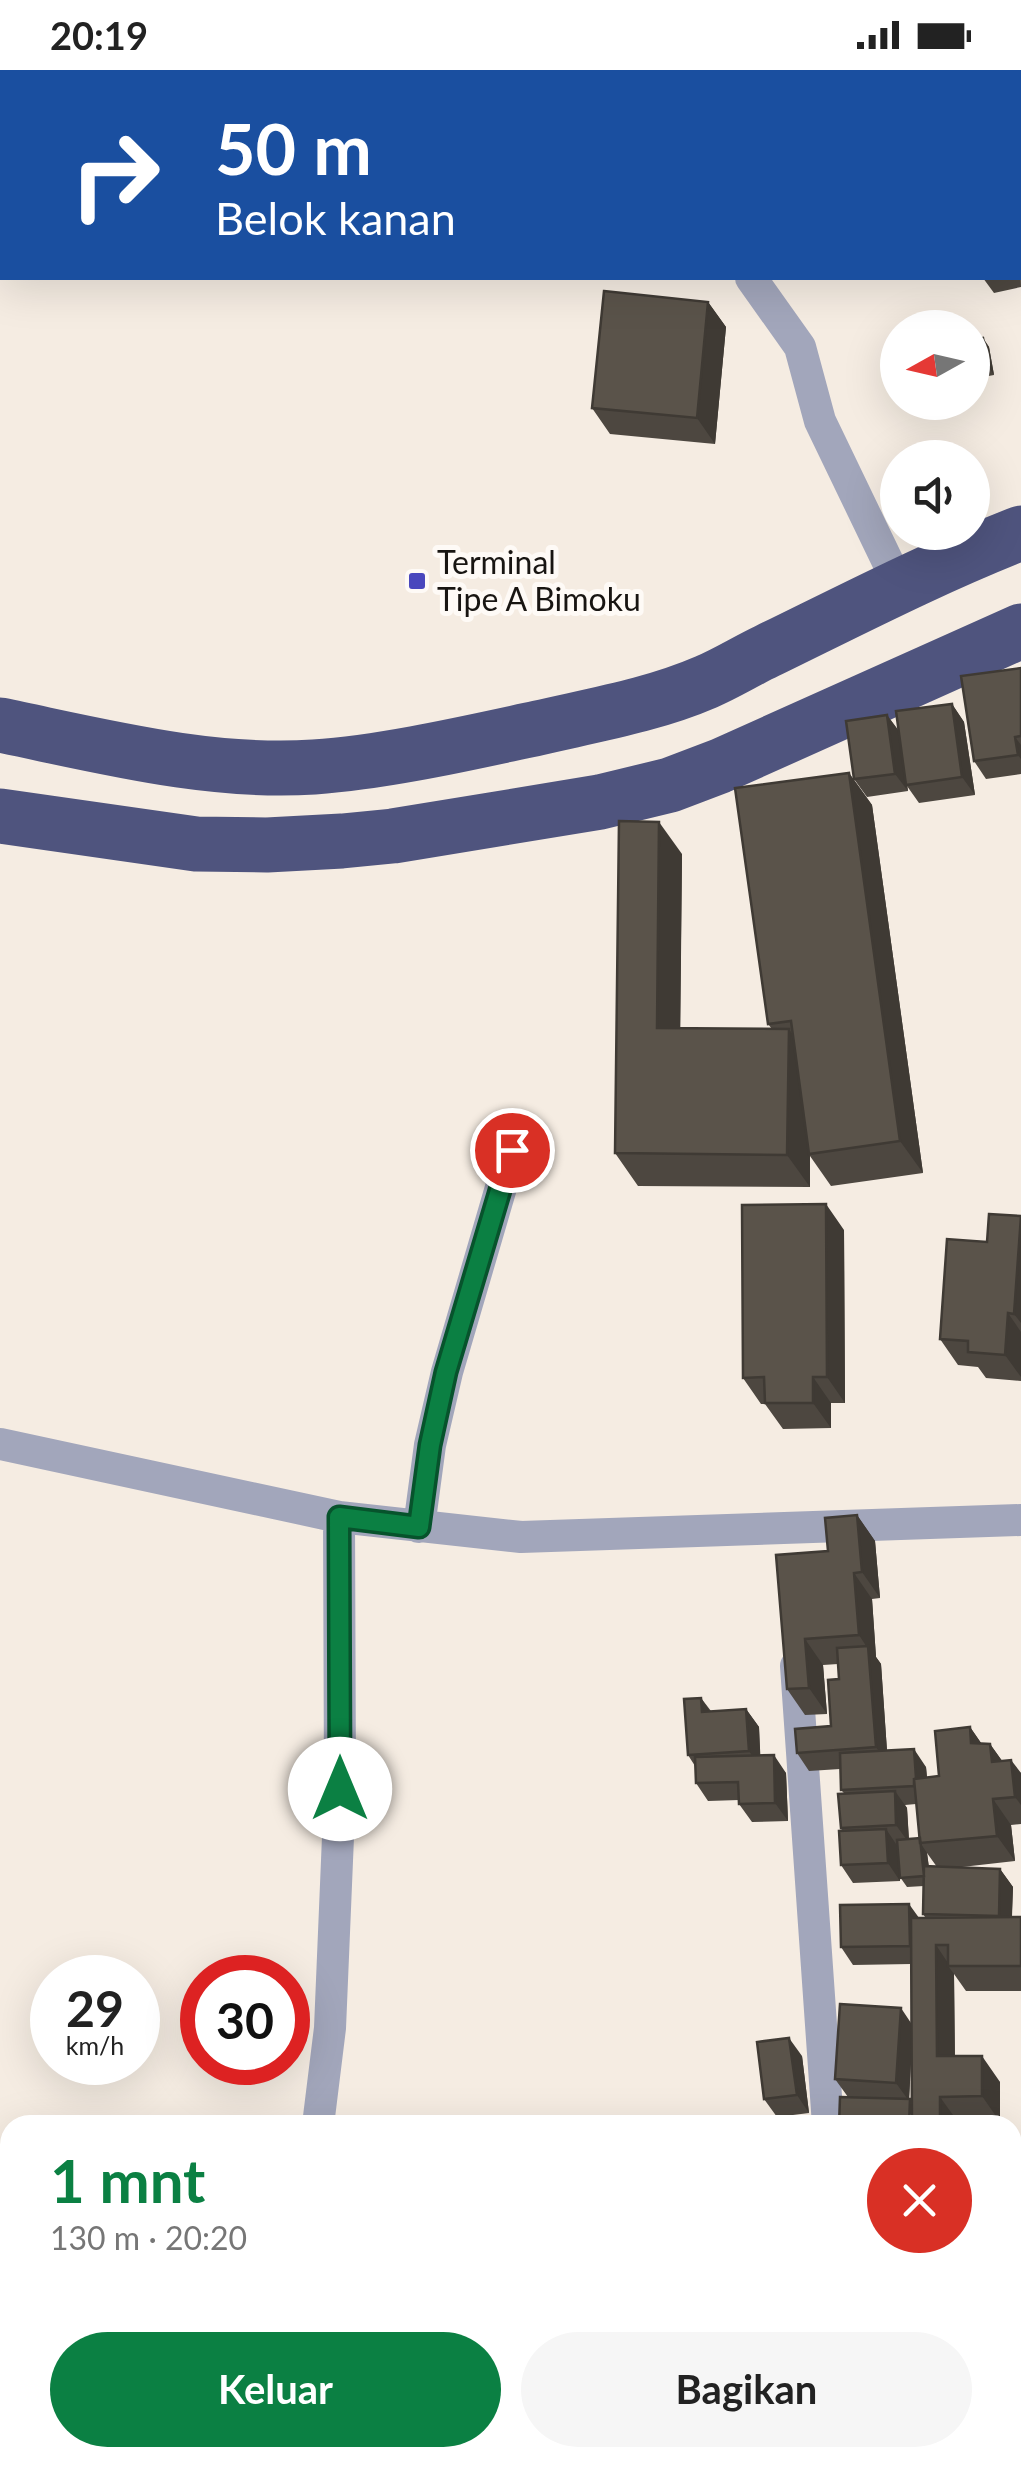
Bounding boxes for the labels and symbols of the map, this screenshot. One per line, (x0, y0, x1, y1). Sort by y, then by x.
north arrow (880, 310, 990, 420)
place label: Terminal Tipe A Bimoku (437, 542, 641, 618)
marker: Terminal Tipe A Bimoku (406, 570, 428, 592)
pin (470, 1108, 555, 1193)
position arrow (288, 1737, 392, 1841)
speed limit sign: 30 (180, 1955, 310, 2085)

